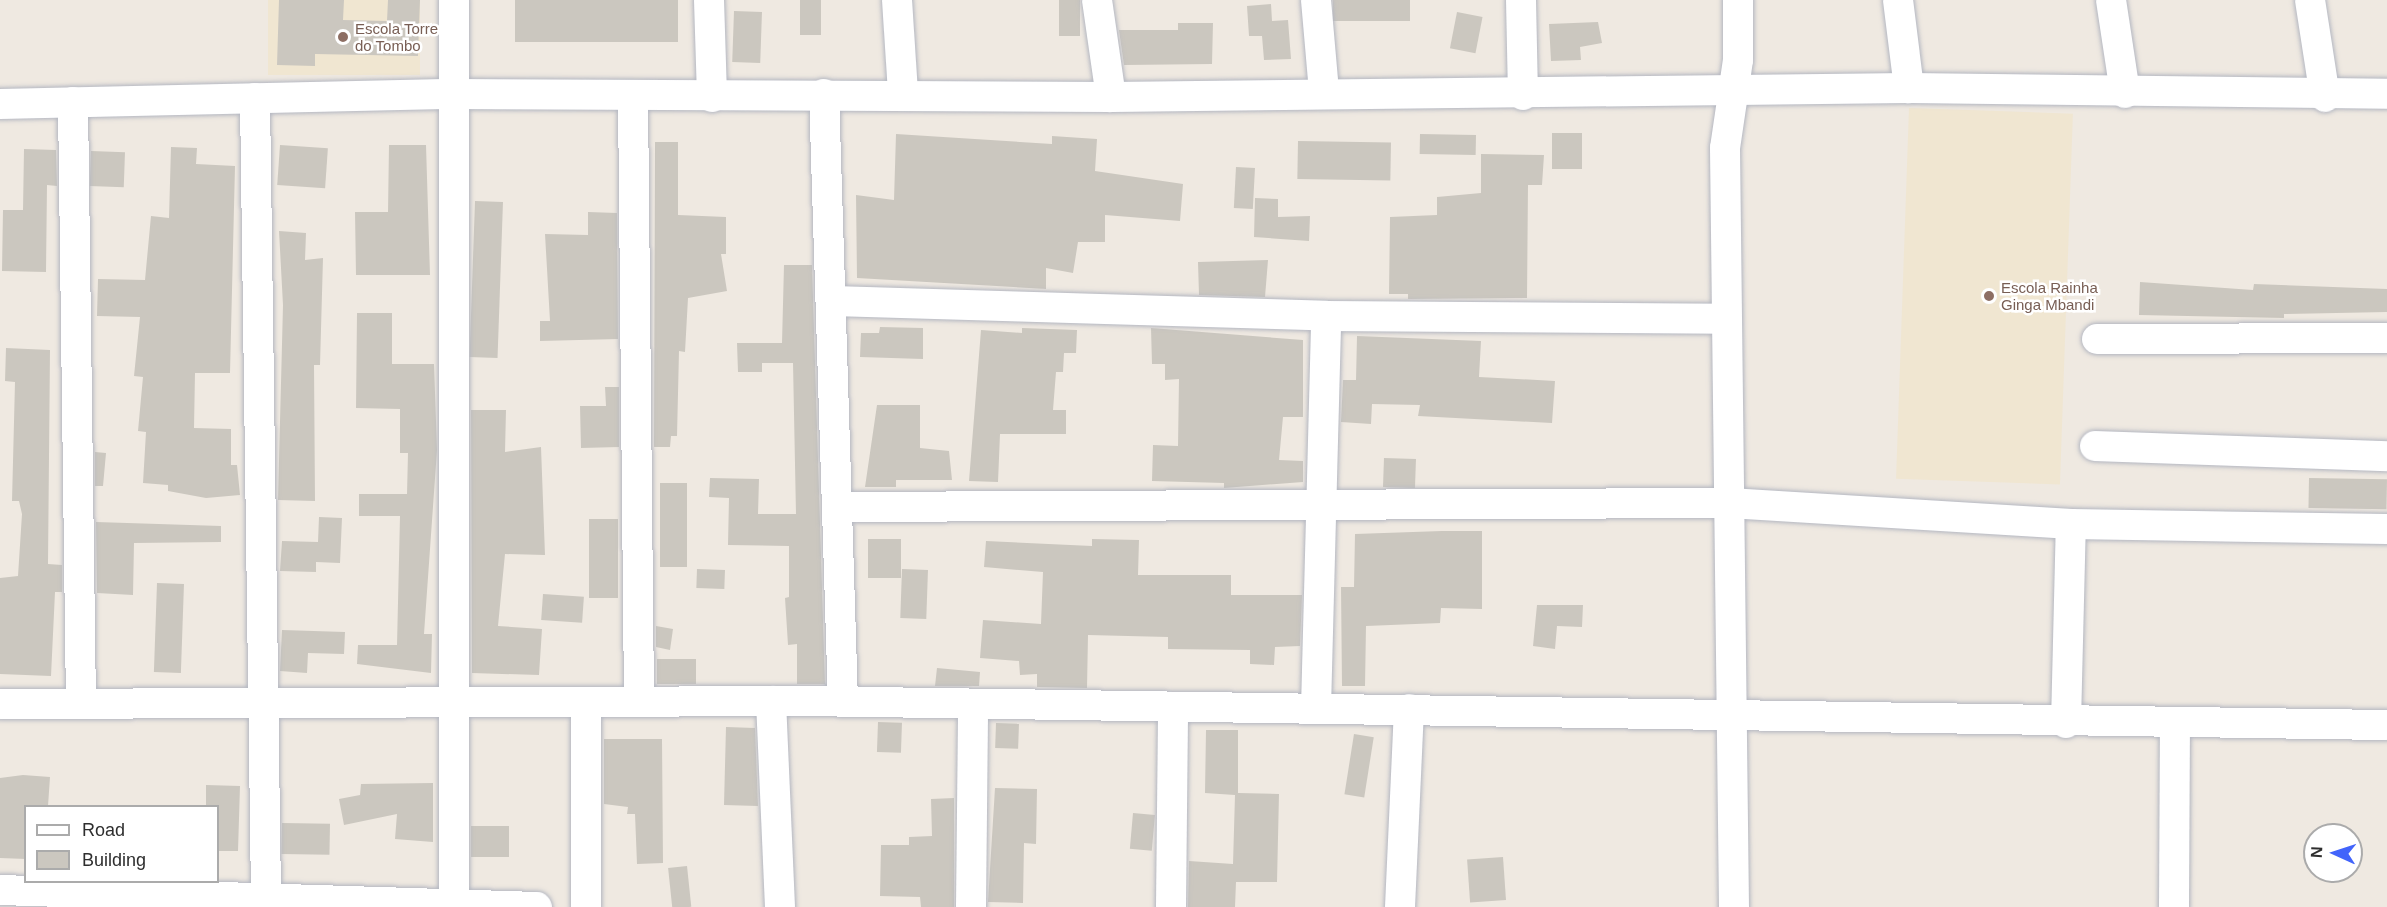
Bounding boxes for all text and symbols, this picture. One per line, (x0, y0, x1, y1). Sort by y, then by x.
place label: Escola Torre do Tombo (355, 19, 438, 54)
marker: Escola Torre do Tombo (336, 30, 350, 44)
place label: Escola Rainha Ginga Mbandi (2001, 278, 2098, 313)
marker: Escola Rainha Ginga Mbandi (1982, 289, 1996, 303)
legend (24, 805, 219, 883)
text: Road (82, 820, 125, 840)
north arrow (2303, 823, 2363, 883)
text: N (2308, 846, 2325, 858)
text: Building (82, 850, 146, 870)

